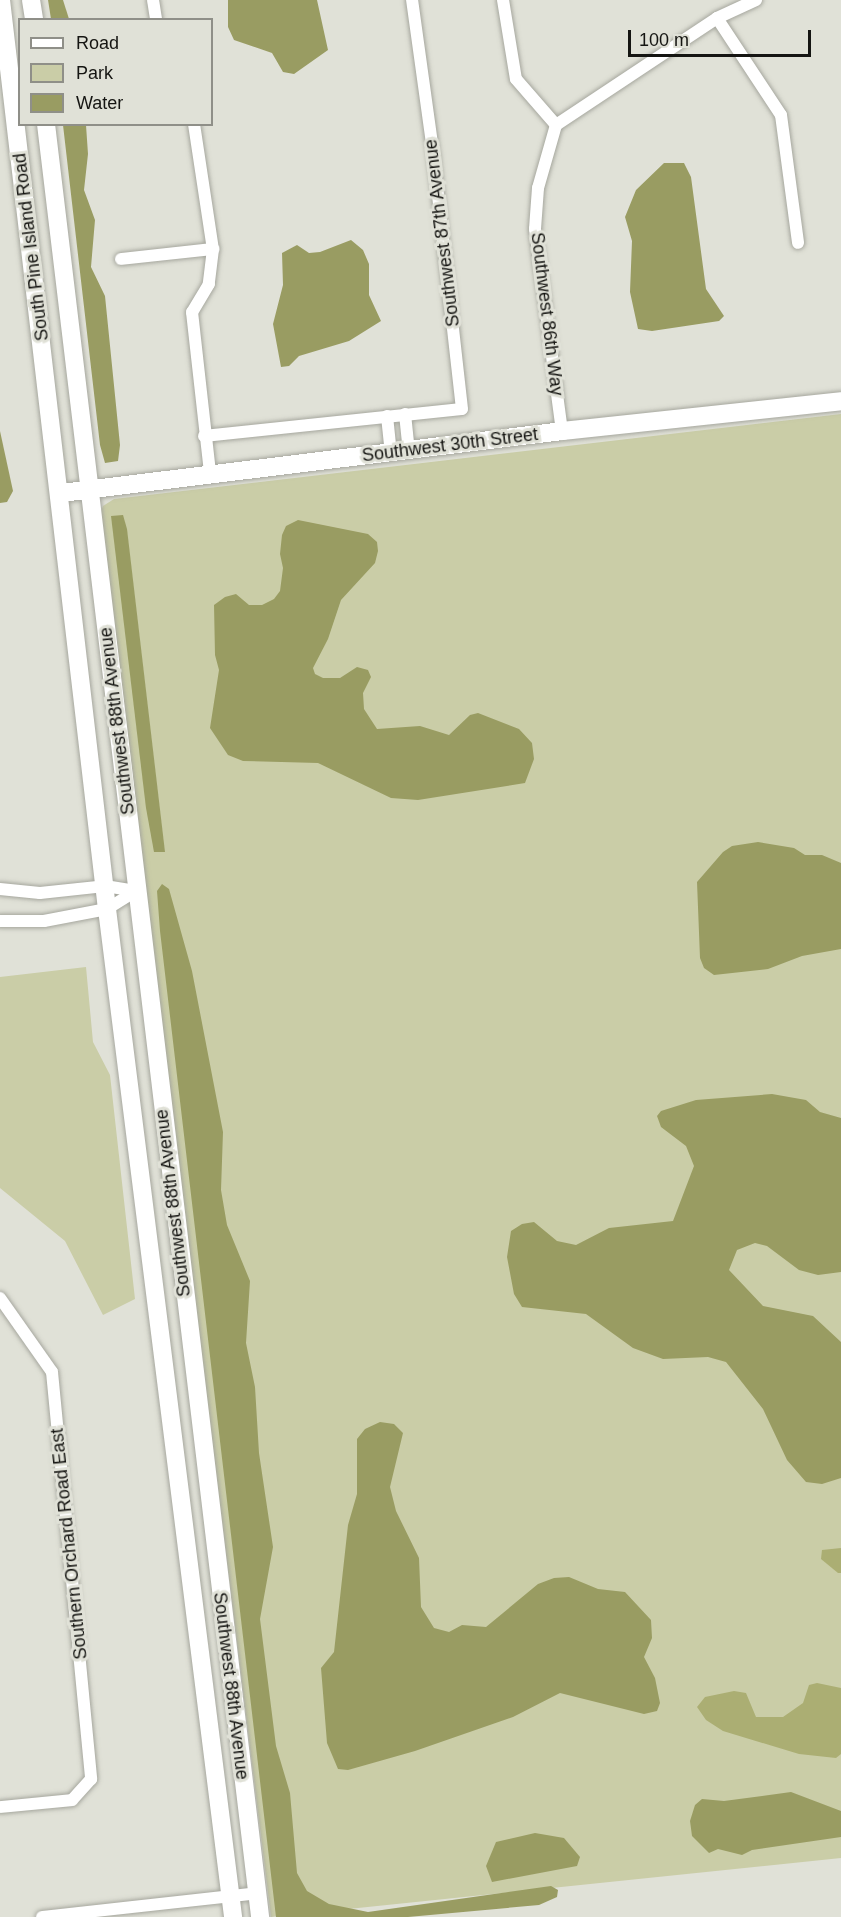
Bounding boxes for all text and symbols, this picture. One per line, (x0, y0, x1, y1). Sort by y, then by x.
legend (18, 18, 213, 126)
scale bar (631, 18, 814, 56)
text: 100 m (639, 30, 689, 50)
text: Road (76, 33, 119, 53)
text: Park (76, 63, 113, 83)
text: Water (76, 93, 123, 113)
street label: Southwest 87th Avenue (420, 137, 464, 329)
street label: South Pine Island Road (9, 152, 53, 342)
street label: Southwest 86th Way (526, 231, 568, 397)
street label: Southwest 30th Street (361, 423, 539, 467)
street label: Southwest 88th Avenue (95, 625, 139, 817)
street label: Southwest 88th Avenue (151, 1107, 195, 1299)
street label: Southern Orchard Road East (46, 1427, 92, 1661)
street label: Southwest 88th Avenue (209, 1590, 253, 1782)

